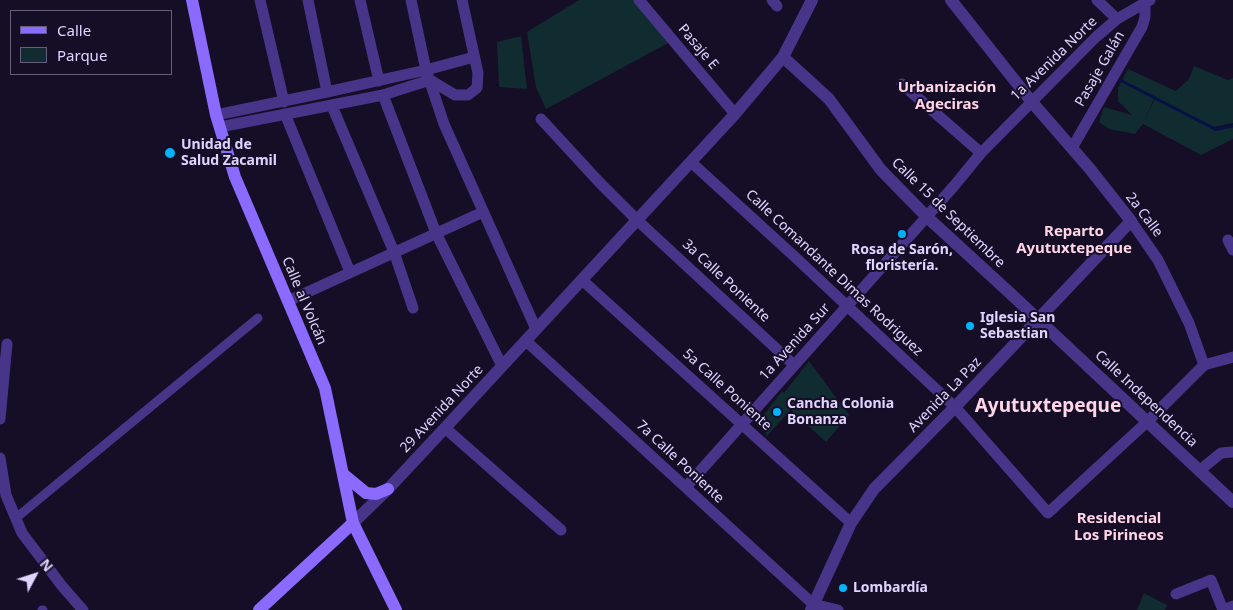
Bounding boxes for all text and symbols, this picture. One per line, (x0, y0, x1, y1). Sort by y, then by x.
legend (10, 10, 172, 75)
street label: 1a Avenida Norte (1007, 13, 1101, 105)
text: Calle (57, 20, 91, 40)
street label: Pasaje E (674, 21, 722, 73)
street label: Pasaje Galán (1072, 28, 1128, 110)
text: Parque (57, 45, 107, 65)
district label: Urbanización Ageciras (898, 79, 996, 114)
place label: Unidad de Salud Zacamil (181, 137, 277, 170)
marker: Unidad de Salud Zacamil (163, 146, 177, 160)
street label: Calle 15 de Septiembre (888, 154, 1008, 272)
street label: Calle Comandante Dimas Rodriguez (742, 186, 926, 360)
street label: 2a Calle (1122, 189, 1166, 241)
district label: Reparto Ayutuxtepeque (1016, 223, 1132, 258)
marker: Rosa de Sarón, floristería. (896, 228, 908, 240)
street label: 3a Calle Poniente (679, 236, 773, 326)
place label: Rosa de Sarón, floristería. (851, 242, 953, 274)
street label: Calle al Volcán (278, 254, 330, 348)
street label: 1a Avenida Sur (756, 300, 834, 384)
place label: Iglesia San Sebastian (980, 310, 1055, 342)
marker: Iglesia San Sebastian (964, 320, 976, 332)
street label: 5a Calle Poniente (679, 346, 775, 434)
street label: Calle Independencia (1091, 347, 1201, 451)
street label: Avenida La Paz (905, 354, 985, 436)
street label: 29 Avenida Norte (397, 362, 487, 456)
place label: Cancha Colonia Bonanza (787, 396, 894, 428)
district label: Ayutuxtepeque (975, 396, 1121, 418)
marker: Cancha Colonia Bonanza (771, 406, 783, 418)
street label: 7a Calle Poniente (633, 417, 727, 507)
district label: Residencial Los Pirineos (1074, 510, 1164, 545)
north arrow (10, 550, 60, 600)
text: N (36, 555, 58, 576)
place label: Lombardía (853, 580, 928, 596)
marker: Lombardía (837, 582, 849, 594)

